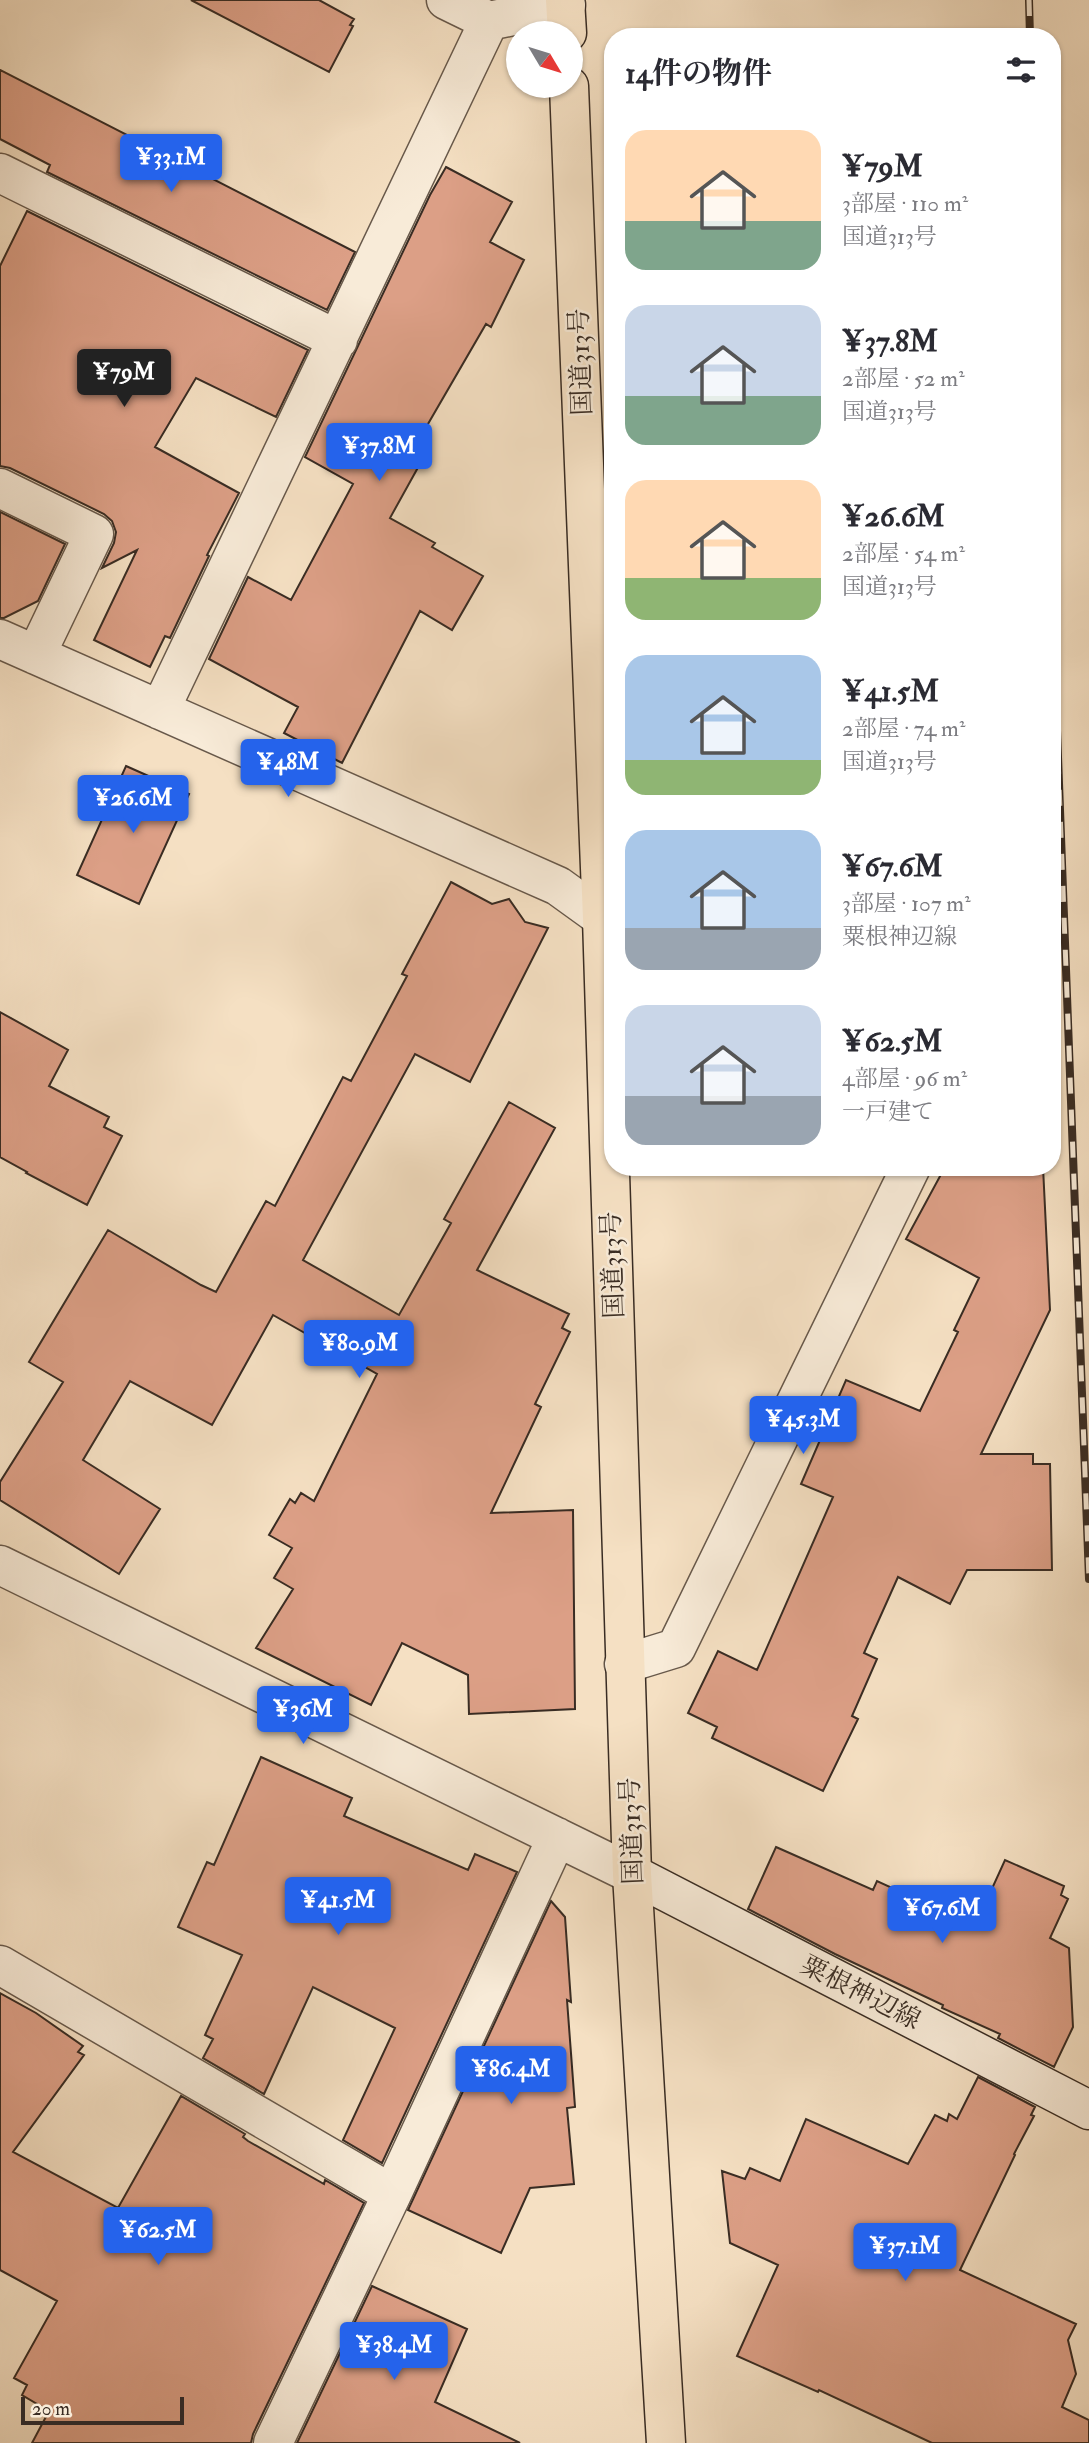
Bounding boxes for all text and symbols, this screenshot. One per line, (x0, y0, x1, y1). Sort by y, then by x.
north arrow (506, 21, 583, 98)
map controls (506, 21, 583, 98)
icon: filters (1002, 51, 1040, 89)
text: 14件の物件 (625, 55, 772, 92)
pin: ¥33.1M (114, 134, 228, 194)
text: ¥33.1M (136, 142, 206, 171)
text: ¥79M (842, 148, 923, 185)
icon: home (681, 158, 765, 242)
text: 3部屋 · 110 m² (842, 189, 968, 218)
text: 国道313号 (842, 222, 937, 251)
street label: 国道313号 (563, 308, 599, 416)
text: ¥37.8M (842, 323, 938, 360)
icon: home (681, 333, 765, 417)
pin: ¥79M (83, 350, 165, 409)
text: ¥79M (93, 357, 155, 386)
text: 2部屋 · 52 m² (842, 364, 965, 393)
text: 国道313号 (842, 397, 937, 426)
pin: ¥37.8M (322, 424, 436, 483)
text: ¥37.8M (342, 431, 416, 460)
text: ¥26.6M (842, 498, 945, 535)
icon: home (681, 508, 765, 592)
text: 2部屋 · 54 m² (842, 539, 965, 568)
text: 国道313号 (842, 572, 937, 601)
text: ¥41.5M (842, 673, 939, 710)
icon: home (681, 683, 765, 767)
text: 2部屋 · 74 m² (842, 714, 965, 743)
pin: ¥48M (247, 740, 329, 799)
text: ¥48M (257, 747, 319, 776)
text: 国道313号 (842, 747, 937, 776)
pin: ¥26.6M (76, 776, 190, 835)
text: ¥26.6M (94, 783, 172, 812)
text: ¥67.6M (842, 848, 943, 885)
icon: home (681, 858, 765, 942)
text: 3部屋 · 107 m² (842, 889, 971, 918)
text: 粟根神辺線 (842, 922, 957, 951)
text: ¥62.5M (842, 1023, 942, 1060)
icon: home (681, 1033, 765, 1117)
text: 4部屋 · 96 m² (842, 1064, 967, 1093)
text: 一戸建て (842, 1097, 934, 1126)
street label: 国道313号 (595, 1211, 631, 1319)
pin: ¥80.9M (302, 1320, 416, 1380)
text: ¥80.9M (320, 1328, 398, 1357)
pin: ¥45.3M (746, 1396, 860, 1456)
text: ¥45.3M (766, 1404, 840, 1433)
pin: ¥36M (262, 1686, 344, 1746)
text: ¥36M (273, 1694, 333, 1723)
street label: 国道313号 (614, 1777, 650, 1885)
pin: ¥41.5M (281, 1878, 395, 1937)
text: ¥41.5M (301, 1885, 375, 1914)
pin: ¥67.6M (885, 1885, 999, 1945)
text: ¥67.6M (903, 1893, 981, 1922)
street label: 粟根神辺線 (795, 1949, 926, 2037)
pin: ¥86.4M (454, 2046, 568, 2106)
text: ¥86.4M (471, 2054, 551, 2083)
pin: ¥62.5M (101, 2208, 215, 2267)
text: ¥62.5M (120, 2215, 197, 2244)
pin: ¥37.1M (848, 2224, 962, 2283)
text: ¥37.1M (869, 2231, 941, 2260)
pin: ¥38.4M (337, 2322, 451, 2382)
text: ¥38.4M (356, 2330, 432, 2359)
scale bar (21, 2394, 184, 2426)
text: 20 m (32, 2397, 70, 2421)

